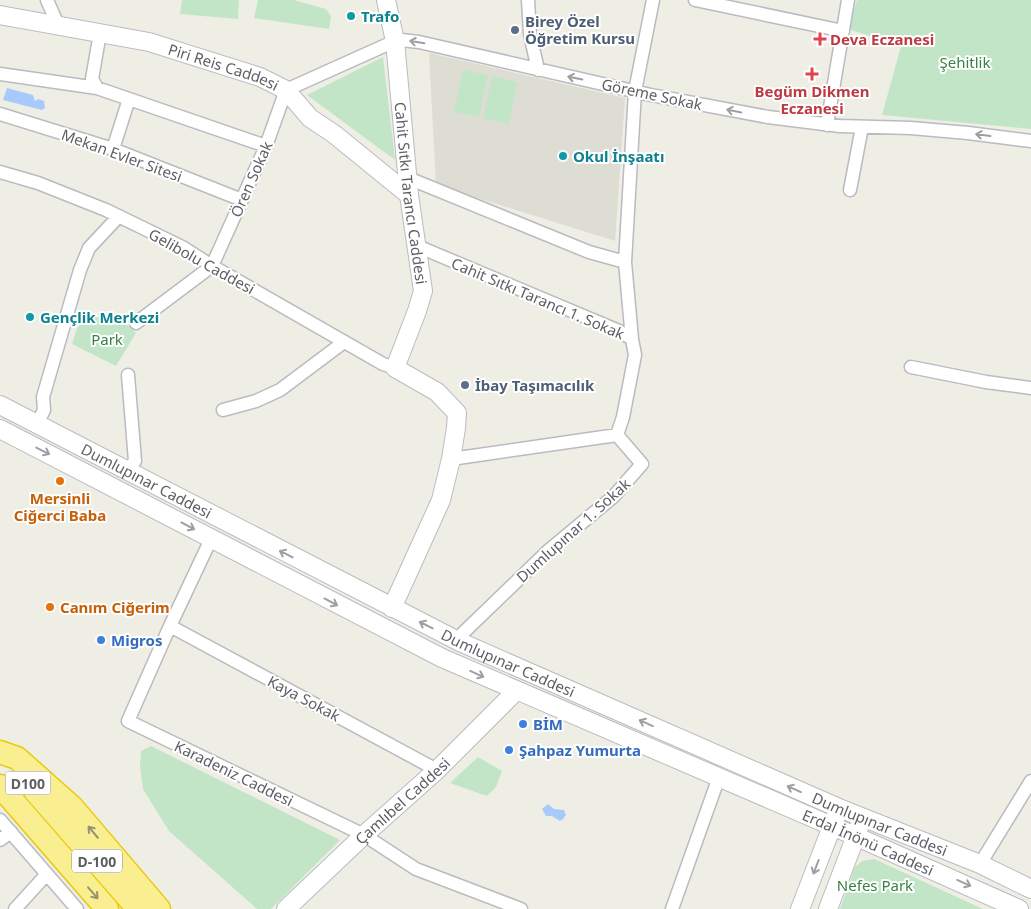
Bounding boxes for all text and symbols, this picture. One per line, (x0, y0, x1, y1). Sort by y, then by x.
place label: Trafo (361, 6, 399, 26)
marker: Trafo (345, 10, 357, 22)
place label: Birey Özel Öğretim Kursu (525, 11, 635, 48)
marker: Birey Özel Öğretim Kursu (509, 24, 521, 36)
place label: Deva Eczanesi (830, 29, 934, 49)
marker: Deva Eczanesi (814, 33, 826, 45)
one-way arrow (409, 37, 425, 47)
street label: Piri Reis Caddesi (166, 39, 282, 95)
park label: Şehitlik (939, 52, 991, 72)
marker: Begüm Dikmen Eczanesi (806, 68, 818, 80)
one-way arrow (568, 73, 584, 82)
street label: Göreme Sokak (600, 74, 704, 114)
place label: Begüm Dikmen Eczanesi (755, 81, 869, 118)
street label: Cahit Sıtkı Tarancı Caddesi (391, 101, 432, 286)
one-way arrow (727, 106, 743, 115)
street label: Mekan Evler Sitesi (59, 124, 185, 186)
one-way arrow (975, 130, 991, 140)
street label: Ören Sokak (225, 138, 277, 220)
place label: Okul İnşaatı (573, 146, 664, 166)
marker: Okul İnşaatı (557, 150, 569, 162)
street label: Gelibolu Caddesi (145, 224, 259, 298)
street label: Cahit Sıtkı Tarancı 1. Sokak (448, 252, 628, 344)
place label: Gençlik Merkezi (40, 307, 159, 327)
marker: Gençlik Merkezi (24, 311, 36, 323)
park label: Park (91, 329, 123, 349)
place label: İbay Taşımacılık (475, 375, 595, 395)
marker: İbay Taşımacılık (459, 379, 471, 391)
street label: Dumlupınar Caddesi (78, 439, 215, 522)
one-way arrow (36, 446, 51, 456)
street label: Dumlupınar 1. Sokak (512, 474, 634, 586)
marker: Mersinli Ciğerci Baba (54, 475, 66, 487)
place label: Mersinli Ciğerci Baba (14, 488, 106, 525)
one-way arrow (180, 521, 195, 531)
one-way arrow (279, 549, 294, 559)
place label: Canım Ciğerim (60, 597, 170, 617)
one-way arrow (324, 597, 339, 607)
marker: Canım Ciğerim (44, 601, 56, 613)
one-way arrow (419, 620, 434, 629)
street label: Dumlupınar Caddesi (438, 624, 578, 701)
place label: Migros (111, 630, 162, 650)
marker: Migros (95, 634, 107, 646)
one-way arrow (469, 669, 484, 679)
street label: Kaya Sokak (264, 671, 344, 725)
place label: BİM (533, 714, 563, 734)
marker: BİM (517, 718, 529, 730)
one-way arrow (639, 718, 654, 728)
street label: Karadeniz Caddesi (171, 736, 297, 810)
place label: Şahpaz Yumurta (519, 740, 641, 760)
marker: Şahpaz Yumurta (503, 744, 515, 756)
street label: Çamlıbel Caddesi (351, 753, 454, 848)
road number: D100 (5, 771, 50, 794)
one-way arrow (787, 783, 802, 793)
street label: Dumlupınar Caddesi (809, 787, 950, 860)
street label: Erdal İnönü Caddesi (799, 805, 937, 880)
one-way arrow (88, 825, 99, 838)
road number: D-100 (72, 849, 122, 872)
one-way arrow (811, 859, 820, 875)
park label: Nefes Park (837, 875, 913, 895)
one-way arrow (956, 879, 971, 889)
one-way arrow (88, 886, 99, 899)

